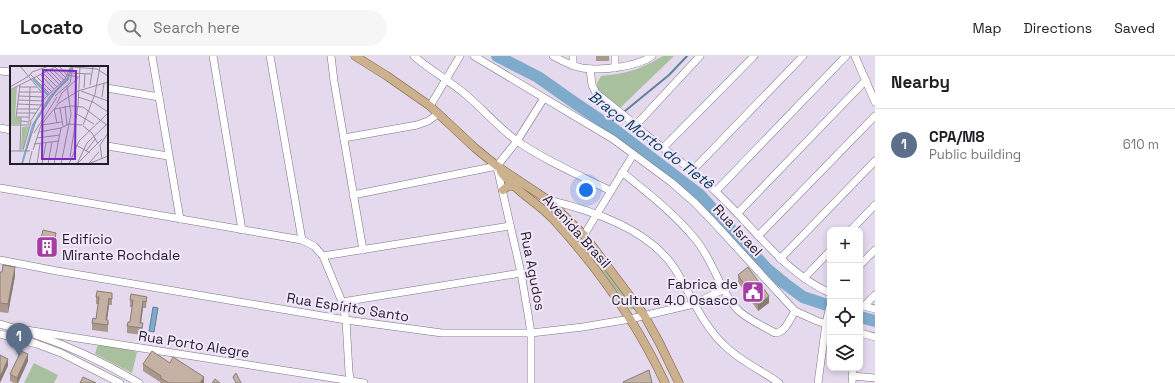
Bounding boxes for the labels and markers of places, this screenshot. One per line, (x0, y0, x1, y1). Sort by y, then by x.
place label: Edifício Mirante Rochdale (62, 230, 180, 264)
building icon: Edifício Mirante Rochdale (34, 234, 60, 260)
place label: Fabrica de Cultura 4.0 Osasco (612, 275, 738, 309)
public building icon: Fabrica de Cultura 4.0 Osasco (740, 279, 766, 305)
pin: 1 (6, 323, 32, 356)

